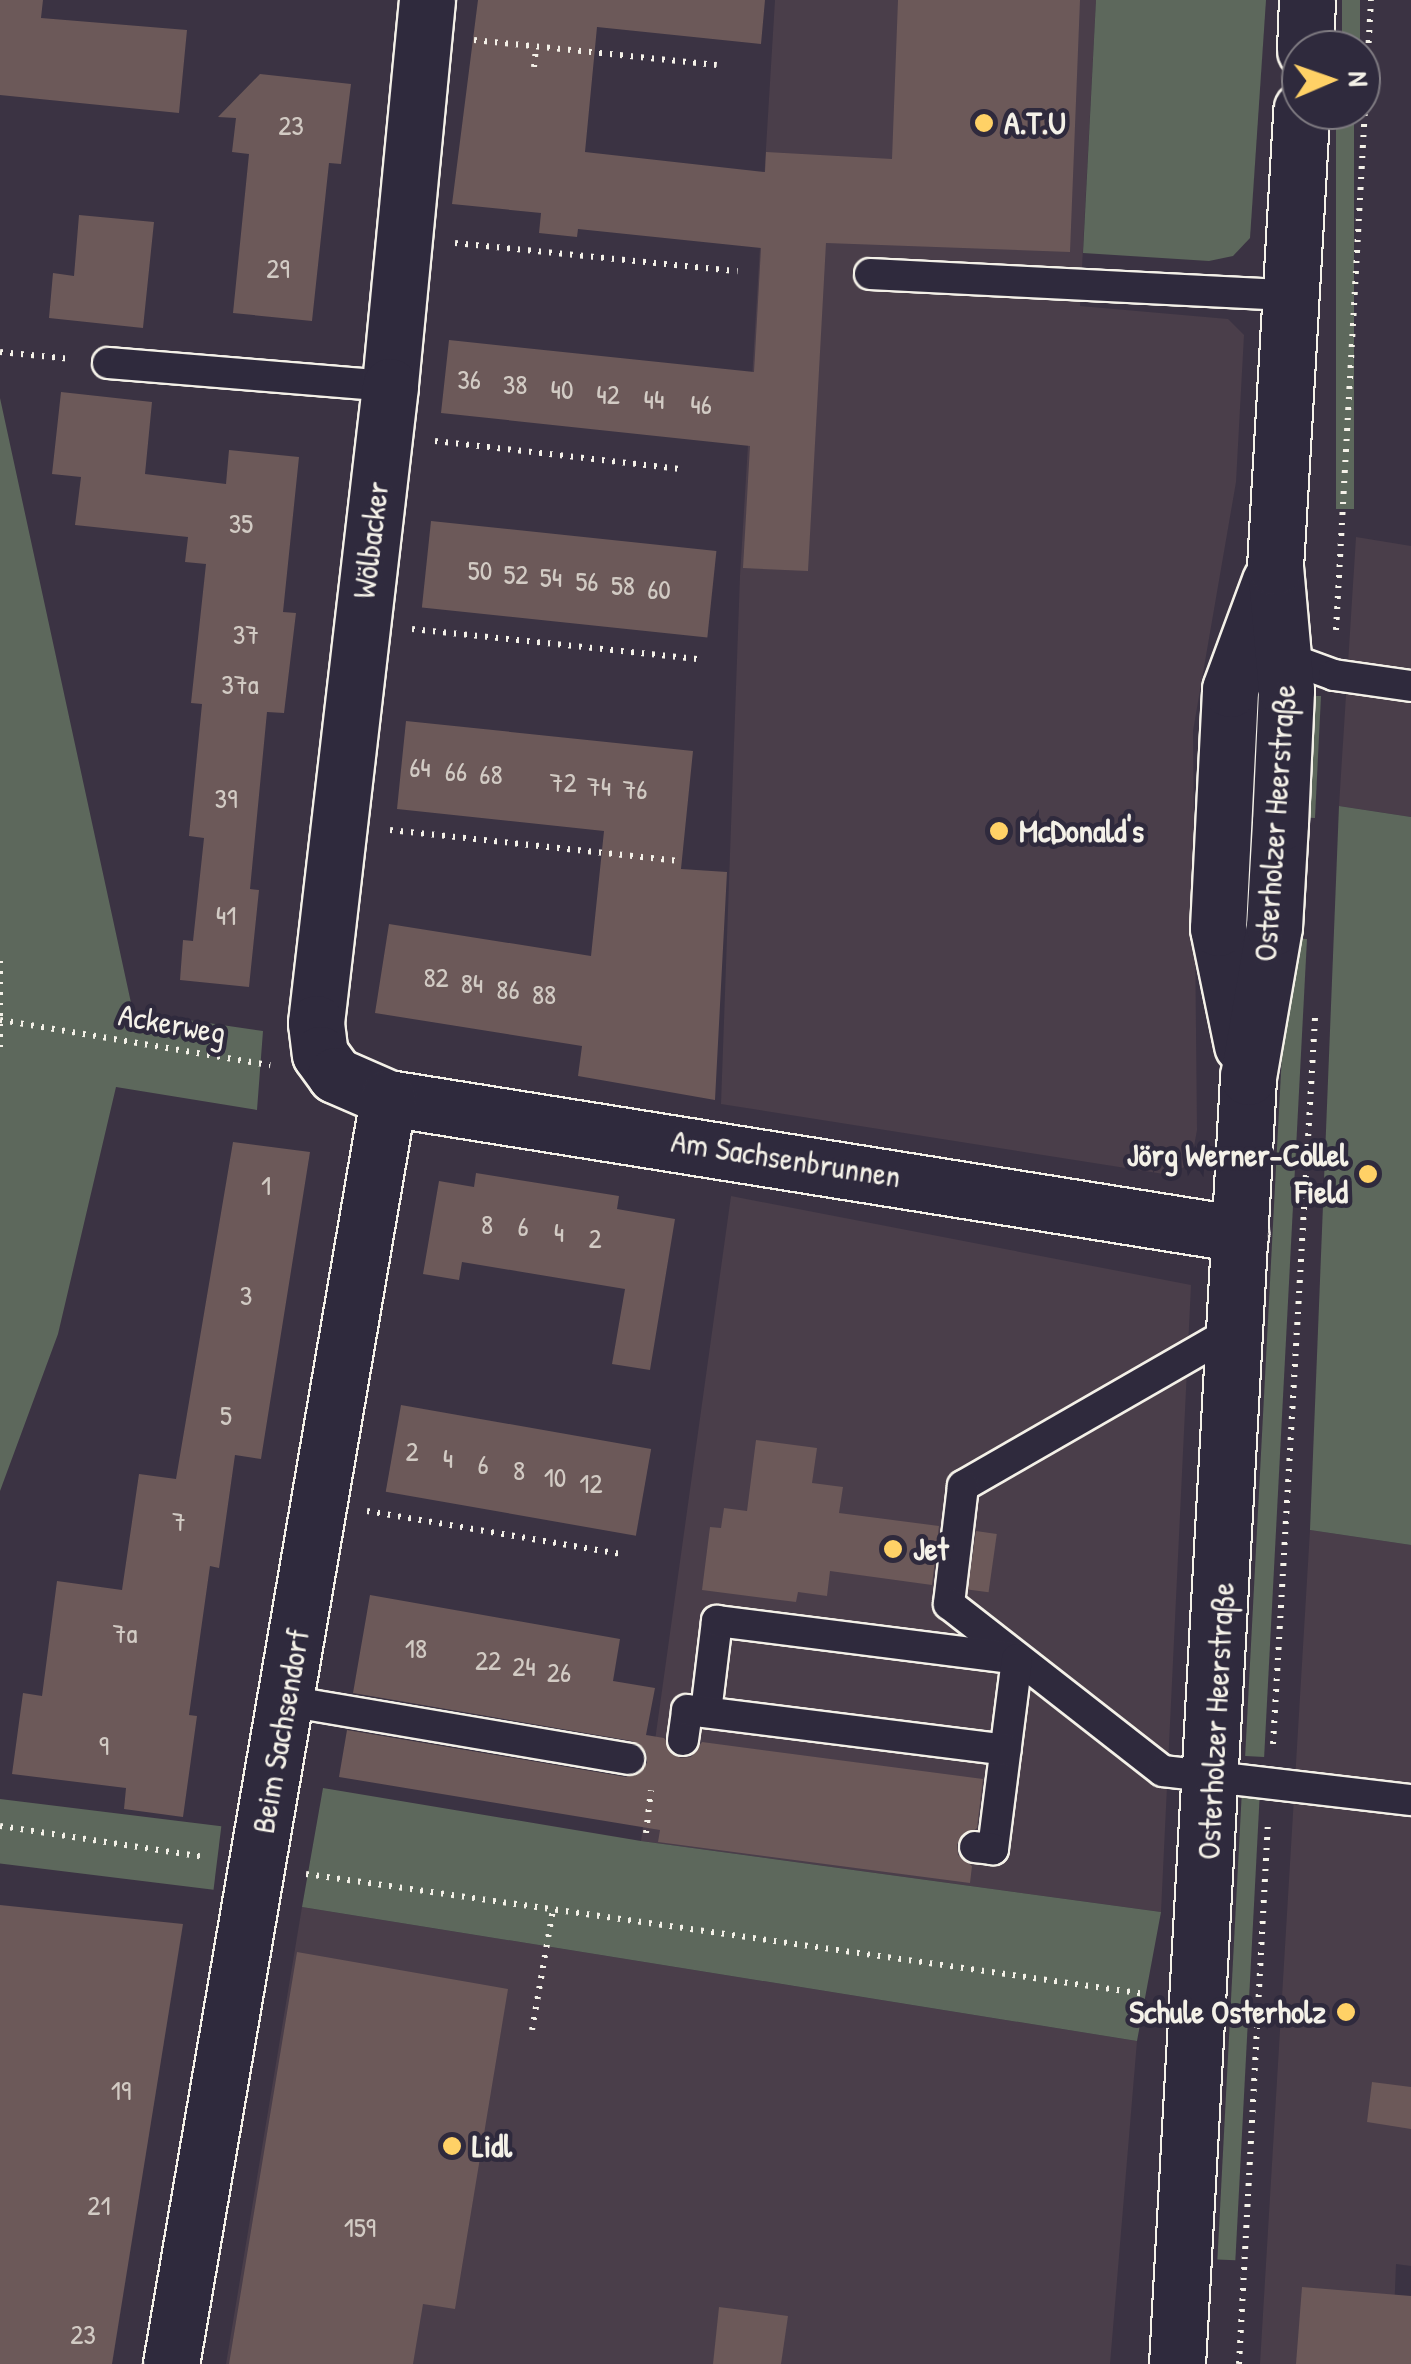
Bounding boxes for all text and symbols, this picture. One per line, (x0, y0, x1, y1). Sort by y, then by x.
north arrow (1281, 30, 1381, 130)
text: N (1340, 71, 1378, 87)
place label: A.T.U (1004, 104, 1066, 142)
house number: 23 (278, 108, 304, 142)
marker: A.T.U (973, 112, 995, 134)
house number: 29 (266, 251, 290, 285)
house number: 36 (457, 362, 481, 396)
house number: 38 (503, 367, 527, 401)
house number: 40 (550, 372, 574, 406)
house number: 42 (596, 377, 620, 411)
house number: 44 (644, 382, 664, 416)
house number: 46 (690, 387, 712, 421)
street label: Wölbacker (345, 479, 397, 601)
house number: 35 (229, 506, 253, 540)
house number: 50 (468, 553, 492, 587)
house number: 52 (504, 557, 528, 591)
house number: 54 (540, 560, 562, 594)
house number: 56 (575, 564, 599, 598)
house number: 58 (611, 568, 635, 602)
house number: 60 (647, 572, 671, 606)
house number: 37 (233, 617, 259, 651)
house number: 37a (221, 667, 259, 701)
street label: Osterholzer Heerstraße (1246, 683, 1304, 963)
house number: 64 (409, 750, 431, 784)
house number: 66 (445, 754, 467, 788)
house number: 68 (479, 757, 503, 791)
house number: 72 (550, 765, 576, 799)
house number: 74 (587, 769, 611, 803)
house number: 76 (622, 772, 648, 806)
house number: 39 (215, 781, 237, 815)
place label: McDonald's (1019, 812, 1144, 850)
marker: McDonald's (988, 820, 1010, 842)
house number: 41 (216, 898, 236, 932)
house number: 82 (423, 960, 449, 994)
house number: 84 (461, 966, 483, 1000)
house number: 86 (496, 972, 520, 1006)
house number: 88 (532, 977, 556, 1011)
street label: Ackerweg (115, 996, 229, 1052)
street label: Am Sachsenbrunnen (669, 1122, 903, 1196)
place label: Jörg Werner-Collel Field (1127, 1137, 1348, 1212)
marker: Jörg Werner-Collel Field (1357, 1163, 1379, 1185)
house number: 1 (261, 1168, 271, 1202)
house number: 8 (481, 1207, 493, 1241)
house number: 6 (517, 1209, 529, 1243)
house number: 4 (554, 1215, 564, 1249)
house number: 2 (588, 1221, 602, 1255)
house number: 3 (240, 1278, 252, 1312)
house number: 5 (220, 1398, 232, 1432)
house number: 2 (405, 1434, 419, 1468)
house number: 4 (443, 1441, 453, 1475)
house number: 6 (477, 1447, 489, 1481)
house number: 8 (513, 1453, 525, 1487)
house number: 10 (544, 1460, 566, 1494)
house number: 12 (579, 1466, 603, 1500)
house number: 7 (172, 1504, 186, 1538)
place label: Jet (913, 1530, 949, 1568)
marker: Jet (882, 1538, 904, 1560)
street label: Osterholzer Heerstraße (1190, 1581, 1242, 1861)
house number: 7a (113, 1616, 137, 1650)
street label: Beim Sachsendorf (244, 1626, 318, 1836)
house number: 18 (405, 1631, 427, 1665)
house number: 22 (475, 1643, 501, 1677)
house number: 24 (512, 1649, 536, 1683)
house number: 26 (547, 1655, 571, 1689)
house number: 9 (99, 1728, 109, 1762)
place label: Schule Osterholz (1129, 1993, 1326, 2031)
marker: Schule Osterholz (1335, 2001, 1357, 2023)
house number: 19 (111, 2073, 131, 2107)
place label: Lidl (472, 2127, 512, 2165)
marker: Lidl (441, 2135, 463, 2157)
house number: 21 (87, 2188, 111, 2222)
house number: 159 (344, 2210, 376, 2244)
house number: 23 (70, 2317, 96, 2351)

